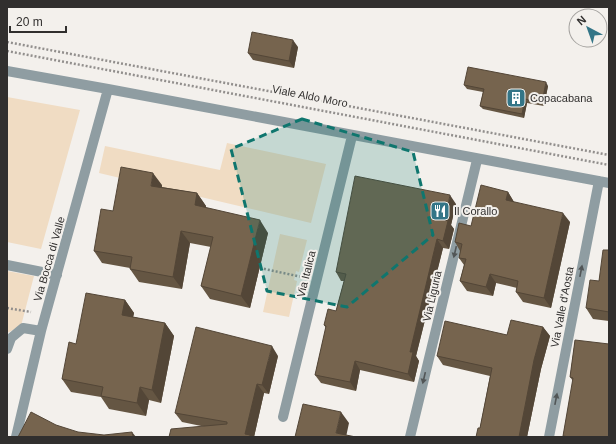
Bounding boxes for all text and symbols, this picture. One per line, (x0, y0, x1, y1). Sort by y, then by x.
scale bar (10, 8, 66, 34)
north arrow (568, 8, 608, 48)
text: N (575, 13, 588, 28)
text: 20 m (16, 15, 43, 29)
street label: Viale Aldo Moro (271, 83, 349, 109)
building icon: Copacabana (505, 87, 527, 109)
place label: Copacabana (530, 92, 593, 104)
restaurant icon: Il Corallo (429, 200, 451, 222)
place label: Il Corallo (454, 205, 497, 217)
street label: Via Bocca di Valle (31, 215, 67, 303)
one-way arrow (451, 246, 457, 258)
street label: Via Italica (294, 249, 318, 298)
street label: Via Valle d'Aosta (548, 265, 576, 348)
one-way arrow (579, 265, 585, 277)
street label: Via Liguria (420, 269, 444, 323)
one-way arrow (421, 372, 427, 385)
one-way arrow (554, 393, 560, 405)

